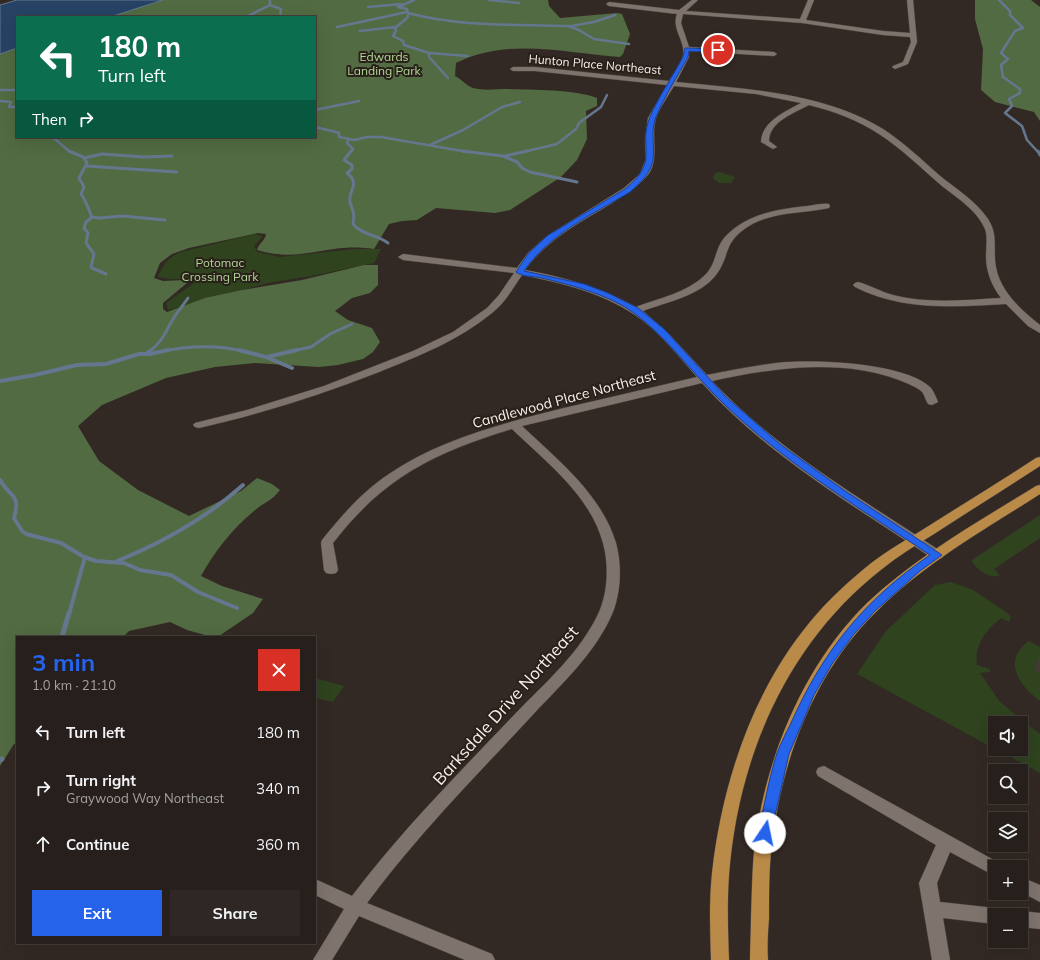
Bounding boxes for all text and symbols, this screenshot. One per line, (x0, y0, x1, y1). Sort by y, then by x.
text: 180 m (98, 29, 181, 64)
icon: left (32, 32, 84, 84)
pin (701, 33, 735, 67)
icon: arrive (707, 39, 729, 61)
park label: Edwards Landing Park (347, 49, 422, 78)
street label: Hunton Place Northeast (528, 51, 662, 77)
text: Turn left (98, 64, 166, 87)
icon: right (75, 108, 97, 130)
text: Then (32, 110, 67, 129)
park label: Potomac Crossing Park (182, 255, 259, 284)
street label: Candlewood Place Northeast (470, 366, 658, 432)
street label: Barksdale Drive Northeast (428, 621, 582, 789)
text: 3 min (32, 647, 95, 677)
button: close (258, 649, 300, 691)
text: 1.0 km · 21:10 (32, 677, 116, 693)
map controls (988, 716, 1028, 948)
button: sound (988, 716, 1028, 756)
icon: left (32, 721, 54, 743)
text: Turn left (66, 723, 125, 742)
text: 180 m (256, 723, 300, 742)
button: search (988, 764, 1028, 804)
text: Turn right (66, 771, 136, 790)
icon: right (32, 777, 54, 799)
text: 340 m (256, 779, 300, 798)
text: Graywood Way Northeast (66, 790, 224, 806)
position arrow (744, 812, 786, 854)
button: layers (988, 812, 1028, 852)
icon: ahead (32, 833, 54, 855)
text: Continue (66, 835, 129, 854)
text: 360 m (256, 835, 300, 854)
button: + (988, 860, 1028, 900)
button: Exit (32, 890, 162, 936)
button: Share (170, 890, 300, 936)
button: − (988, 908, 1028, 948)

